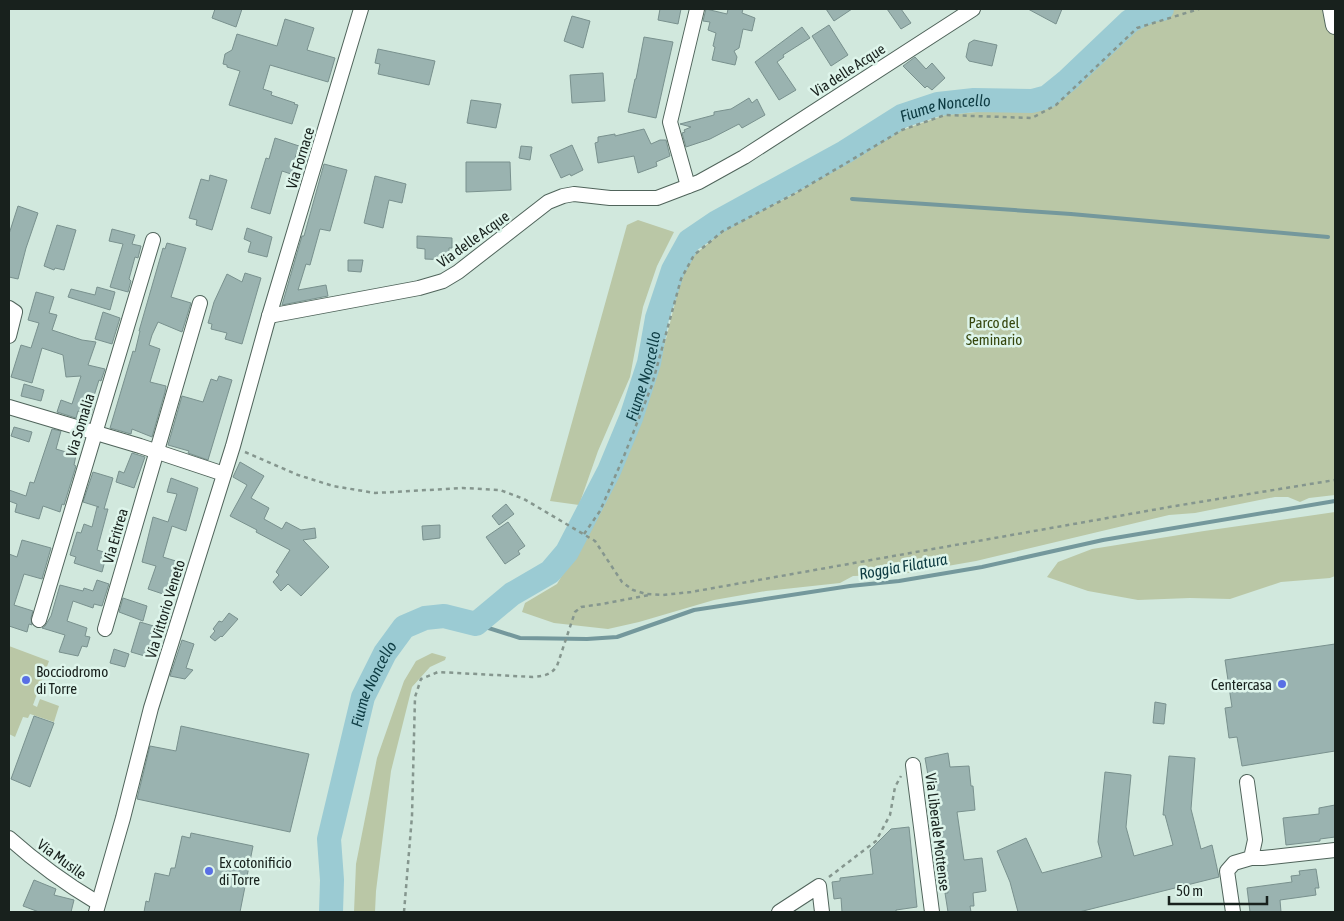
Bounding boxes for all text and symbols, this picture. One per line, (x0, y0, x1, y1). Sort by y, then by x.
street label: Via delle Acque (808, 40, 888, 100)
water label: Fiume Noncello (897, 91, 991, 125)
street label: Via Fornace (283, 125, 317, 191)
street label: Via delle Acque (434, 207, 512, 271)
park label: Parco del Seminario (966, 314, 1022, 348)
water label: Fiume Noncello (622, 330, 664, 423)
street label: Via Somalia (62, 391, 98, 459)
street label: Via Eritrea (99, 506, 131, 566)
water label: Roggia Filatura (858, 549, 949, 584)
street label: Via Vittorio Veneto (142, 558, 188, 660)
water label: Fiume Noncello (347, 637, 400, 729)
place label: Bocciodromo di Torre (36, 663, 108, 697)
marker: Bocciodromo di Torre (20, 674, 32, 686)
place label: Centercasa (1211, 676, 1272, 693)
marker: Centercasa (1276, 678, 1288, 690)
street label: Via Liberale Mottense (922, 772, 954, 892)
street label: Via Musile (34, 836, 90, 883)
place label: Ex cotonificio di Torre (219, 854, 292, 888)
marker: Ex cotonificio di Torre (203, 865, 215, 877)
scale bar (1169, 874, 1266, 906)
text: 50 m (1176, 882, 1203, 899)

